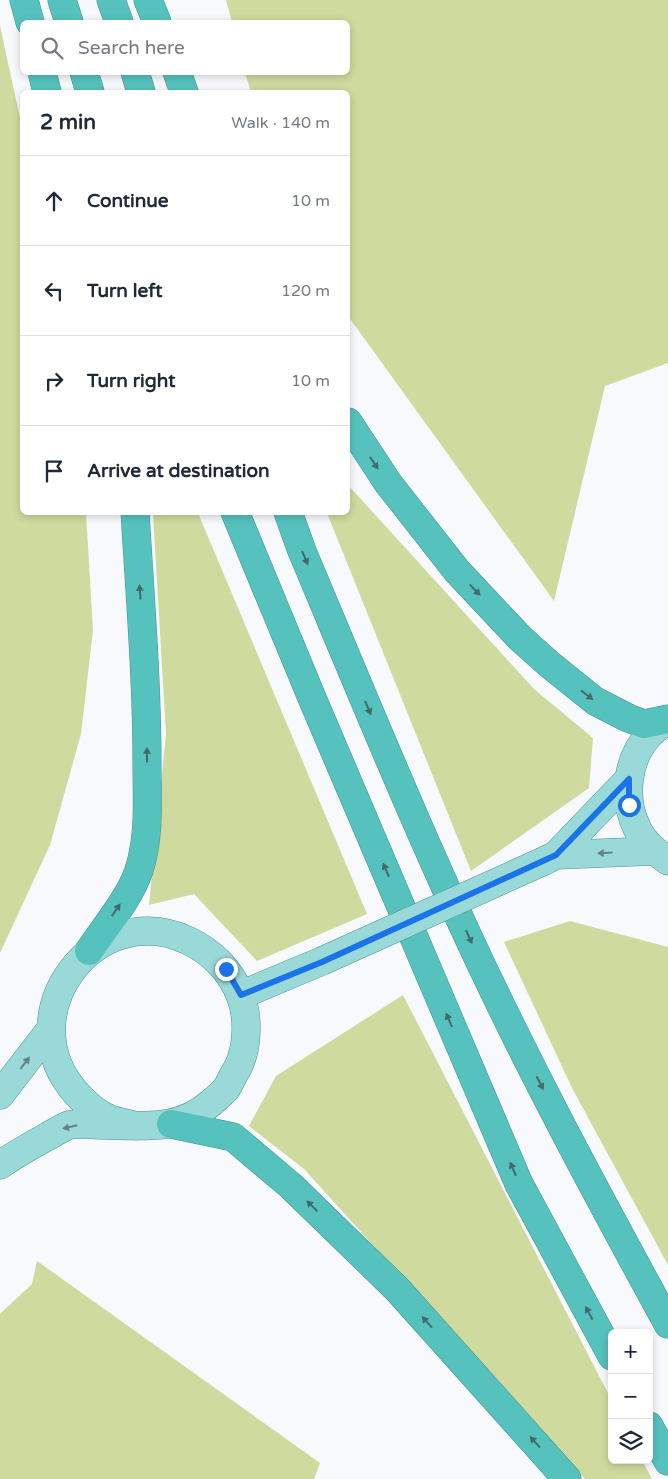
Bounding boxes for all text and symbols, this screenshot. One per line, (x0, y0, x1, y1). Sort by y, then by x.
search box (20, 20, 350, 75)
icon: search (38, 34, 66, 62)
text: Search here (78, 37, 185, 59)
text: 2 min (40, 110, 96, 135)
text: Walk · 140 m (231, 113, 330, 133)
icon: ahead (40, 187, 68, 215)
text: Continue (87, 190, 169, 212)
text: 10 m (291, 191, 330, 211)
icon: left (40, 277, 68, 305)
text: Turn left (87, 280, 163, 302)
text: 120 m (281, 281, 330, 301)
icon: right (40, 367, 68, 395)
text: Turn right (87, 370, 175, 392)
text: 10 m (291, 371, 330, 391)
one-way arrow (370, 456, 379, 470)
icon: arrive (40, 457, 68, 485)
text: Arrive at destination (87, 460, 270, 482)
one-way arrow (301, 551, 309, 565)
one-way arrow (136, 584, 144, 600)
one-way arrow (469, 584, 481, 596)
one-way arrow (580, 689, 593, 700)
one-way arrow (364, 701, 372, 715)
one-way arrow (143, 746, 151, 762)
route start (618, 794, 641, 817)
one-way arrow (597, 849, 613, 857)
one-way arrow (381, 863, 389, 877)
one-way arrow (112, 904, 121, 917)
one-way arrow (465, 930, 473, 944)
route end (215, 958, 238, 981)
one-way arrow (445, 1013, 453, 1027)
one-way arrow (20, 1056, 31, 1069)
one-way arrow (536, 1075, 544, 1090)
one-way arrow (62, 1123, 78, 1131)
one-way arrow (508, 1162, 516, 1176)
one-way arrow (307, 1200, 319, 1212)
one-way arrow (584, 1306, 593, 1320)
one-way arrow (421, 1316, 433, 1328)
map controls (608, 1329, 653, 1464)
button: + (608, 1329, 653, 1374)
button: − (608, 1374, 653, 1419)
button: layers (608, 1419, 653, 1464)
one-way arrow (530, 1436, 541, 1449)

